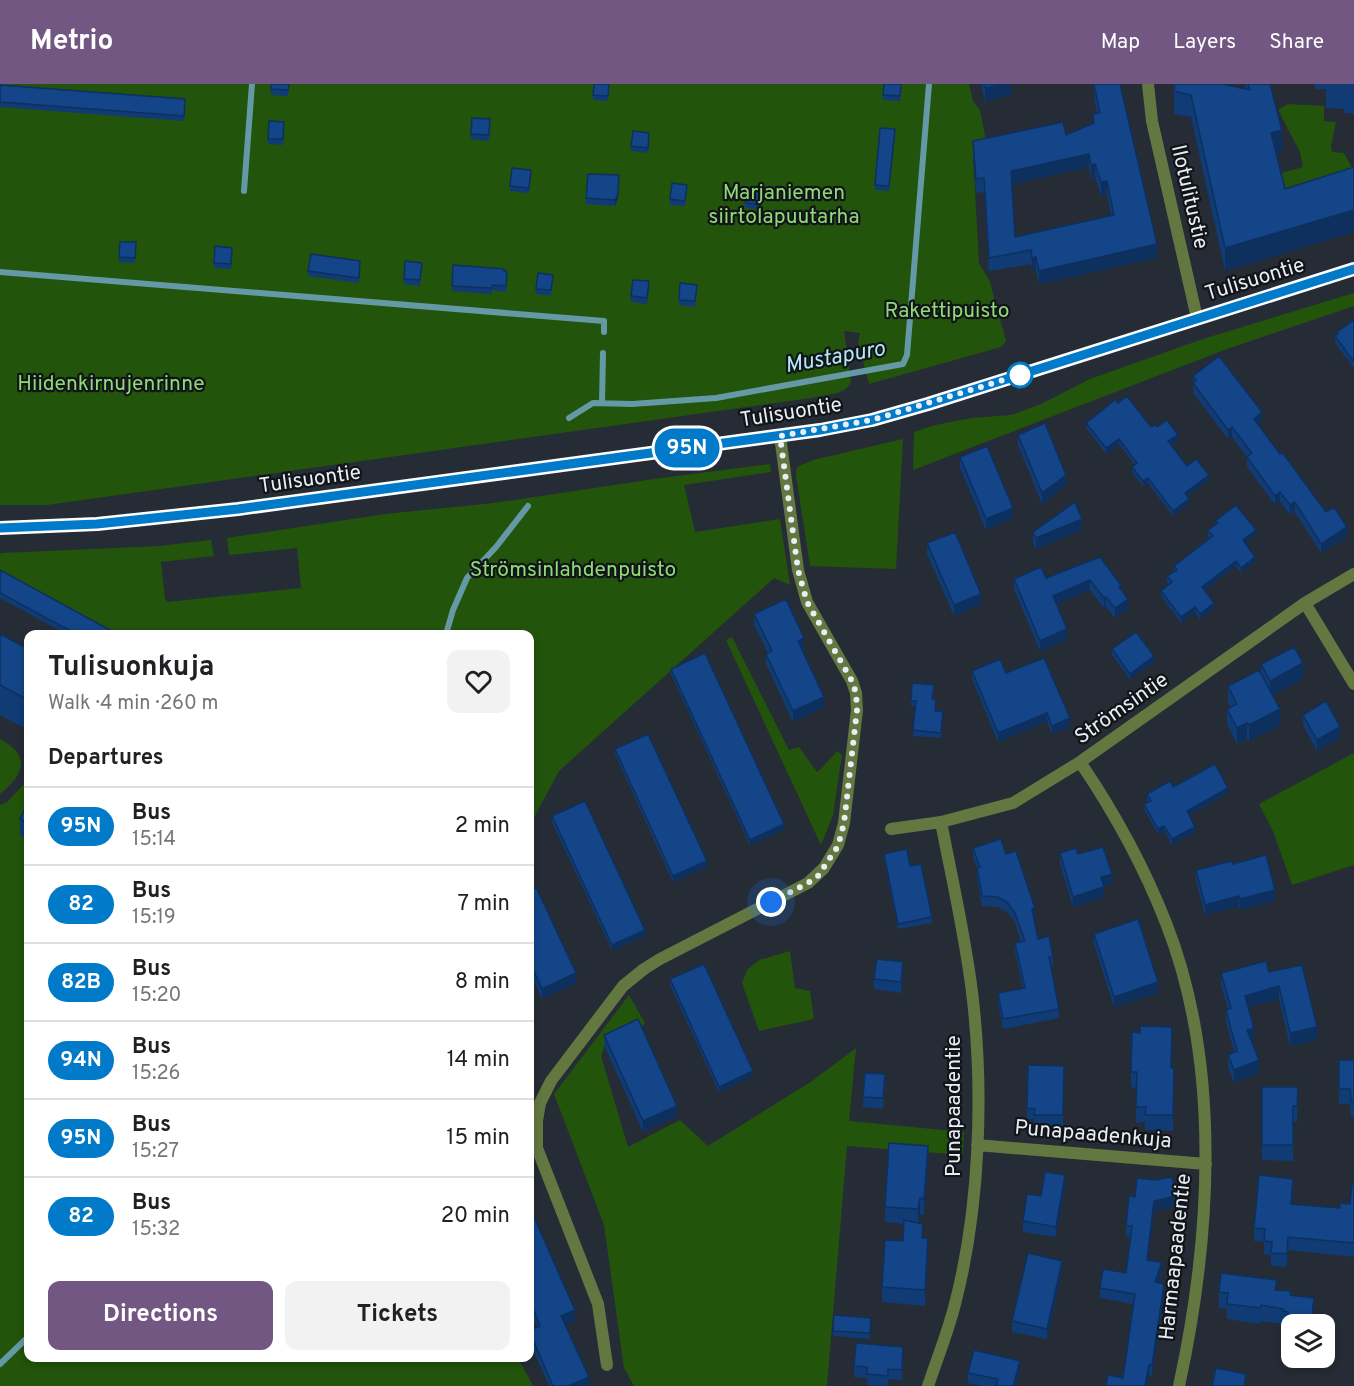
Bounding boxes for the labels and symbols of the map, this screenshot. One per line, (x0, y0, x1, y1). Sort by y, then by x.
street label: Ilotulitustie (1164, 142, 1214, 252)
park label: Marjaniemen siirtolapuutarha (709, 180, 859, 231)
street label: Tulisuontie (1202, 252, 1308, 308)
park label: Rakettipuisto (885, 298, 1010, 325)
water label: Mustapuro (783, 336, 887, 380)
unlabelled marker (1007, 362, 1033, 388)
park label: Hiidenkirnujenrinne (17, 371, 205, 398)
street label: Tulisuontie (738, 392, 844, 434)
line badge: 95N (652, 428, 722, 468)
street label: Tulisuontie (257, 459, 363, 501)
park label: Strömsinlahdenpuisto (470, 557, 676, 584)
street label: Strömsintie (1070, 667, 1174, 751)
your location (756, 887, 786, 917)
street label: Punapaadentie (941, 1035, 968, 1177)
street label: Punapaadenkuja (1013, 1115, 1173, 1155)
street label: Harmaapaadentie (1154, 1172, 1198, 1342)

